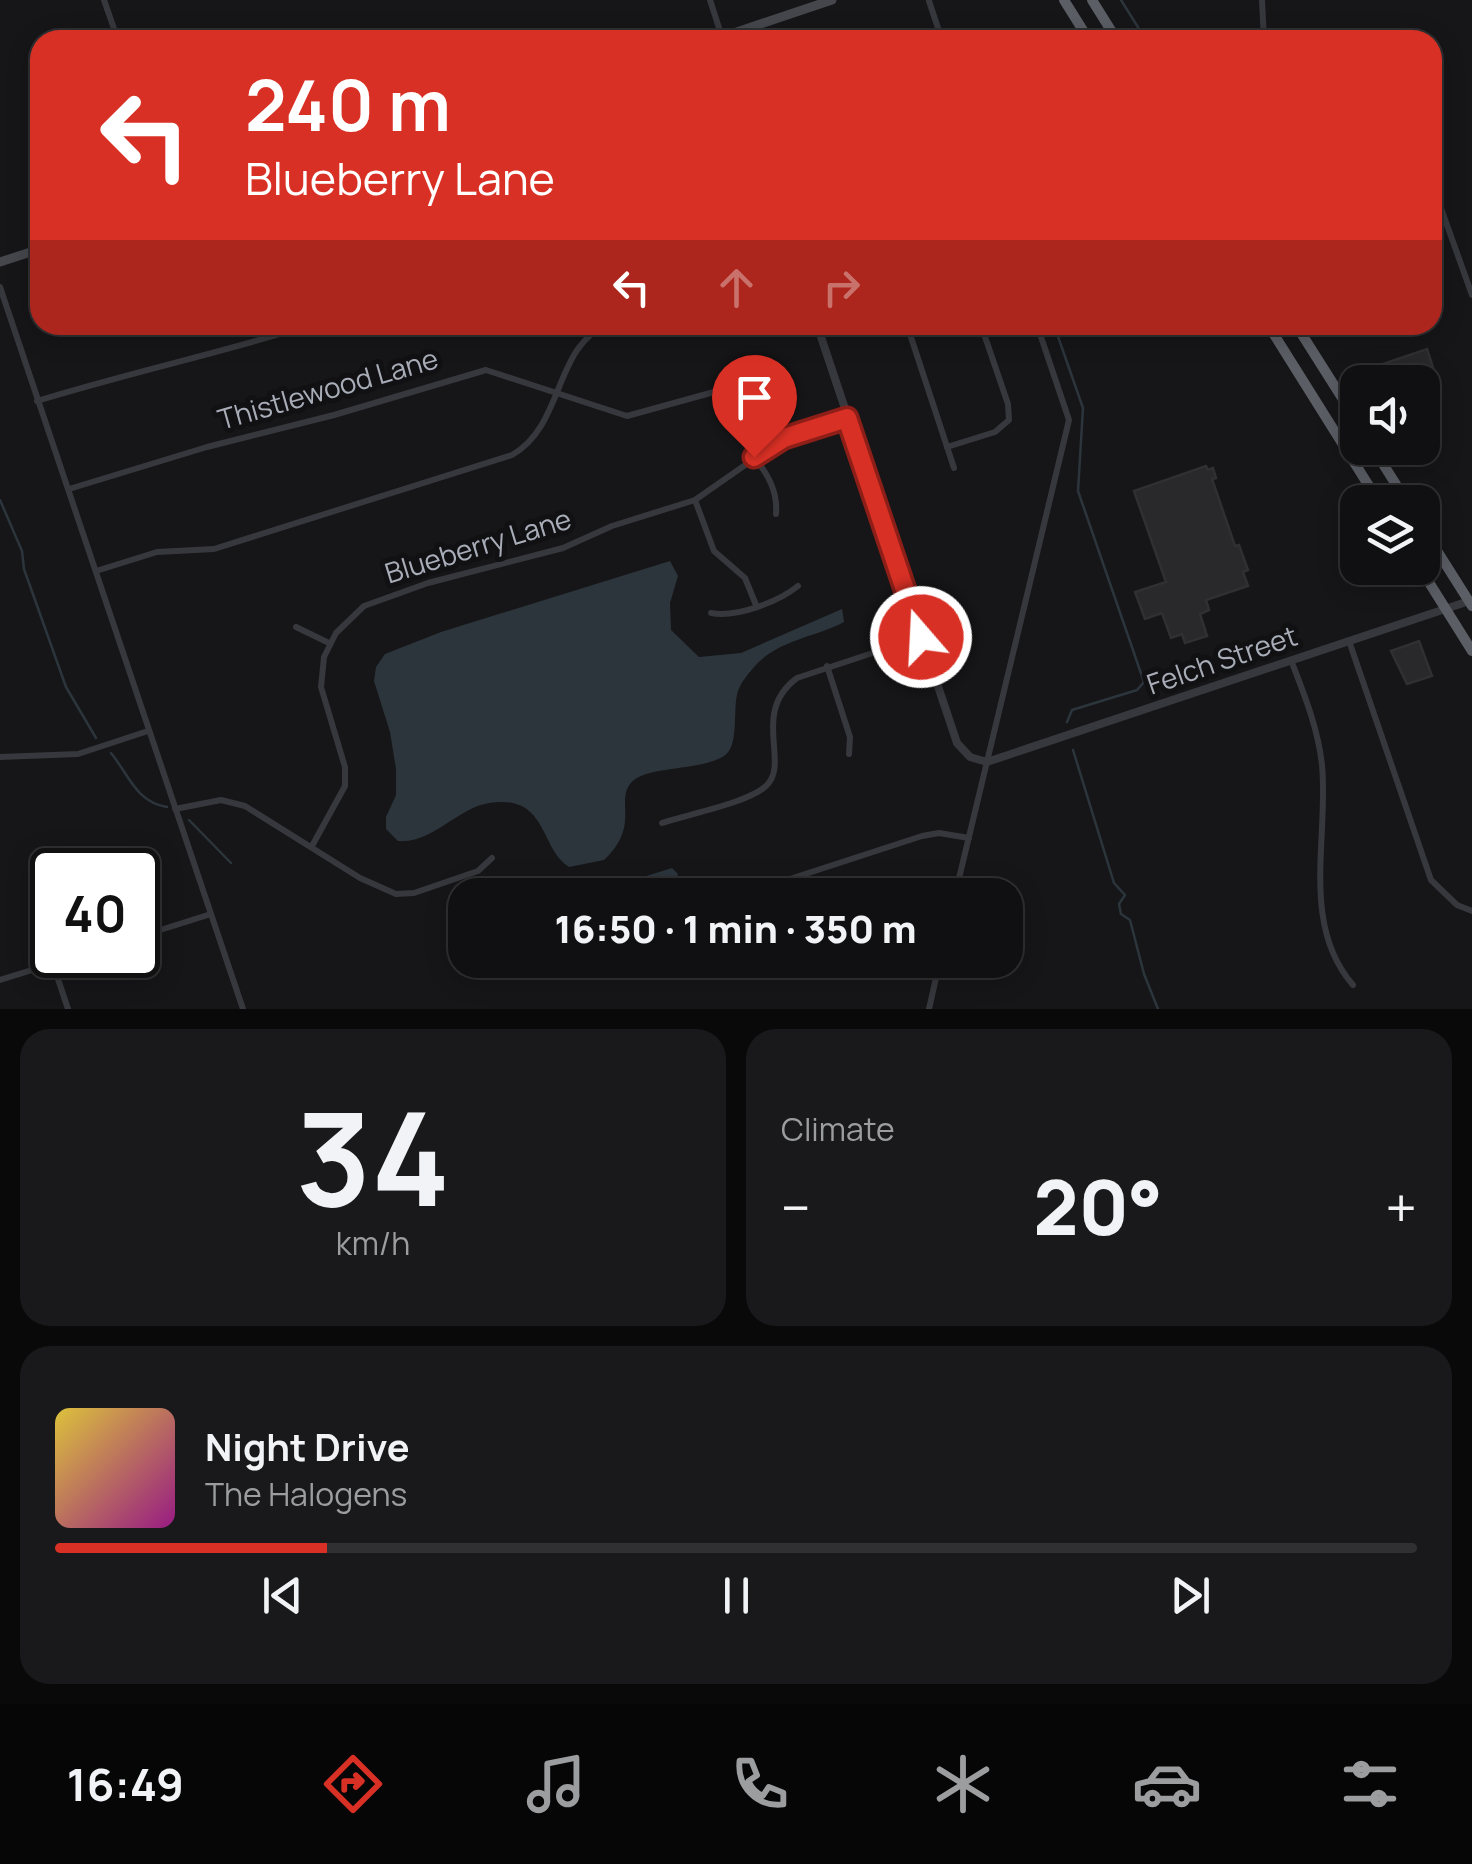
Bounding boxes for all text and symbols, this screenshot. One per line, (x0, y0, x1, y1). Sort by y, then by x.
text: 240 m (245, 56, 451, 152)
icon: left (80, 70, 210, 200)
text: Blueberry Lane (245, 147, 555, 209)
icon: left (604, 260, 659, 315)
icon: ahead (709, 260, 764, 315)
icon: right (814, 260, 869, 315)
street label: Thistlewood Lane (213, 338, 442, 438)
pin (712, 355, 797, 458)
map controls (1340, 365, 1440, 585)
button: sound (1340, 365, 1440, 465)
icon: arrive (727, 370, 782, 425)
button: layers (1340, 485, 1440, 585)
street label: Blueberry Lane (380, 499, 575, 591)
position arrow (869, 585, 973, 689)
street label: Felch Street (1141, 616, 1302, 703)
speed limit sign: 40 (30, 848, 160, 978)
text: 16:50 · 1 min · 350 m (554, 902, 917, 954)
text: 34 (296, 1067, 450, 1245)
text: Climate (781, 1107, 895, 1151)
text: 20° (1033, 1155, 1163, 1258)
text: − (781, 1169, 811, 1245)
text: + (1385, 1169, 1417, 1245)
text: km/h (336, 1221, 410, 1265)
text: Night Drive (205, 1420, 410, 1472)
text: The Halogens (205, 1472, 407, 1516)
icon: previous (255, 1568, 310, 1623)
icon: pause (709, 1568, 764, 1623)
icon: next (1163, 1568, 1218, 1623)
icon: directions (318, 1749, 388, 1819)
icon: music (521, 1749, 591, 1819)
icon: phone (725, 1749, 795, 1819)
icon: climate (928, 1749, 998, 1819)
icon: car (1132, 1749, 1202, 1819)
icon: filters (1335, 1749, 1405, 1819)
text: 16:49 (67, 1753, 184, 1815)

